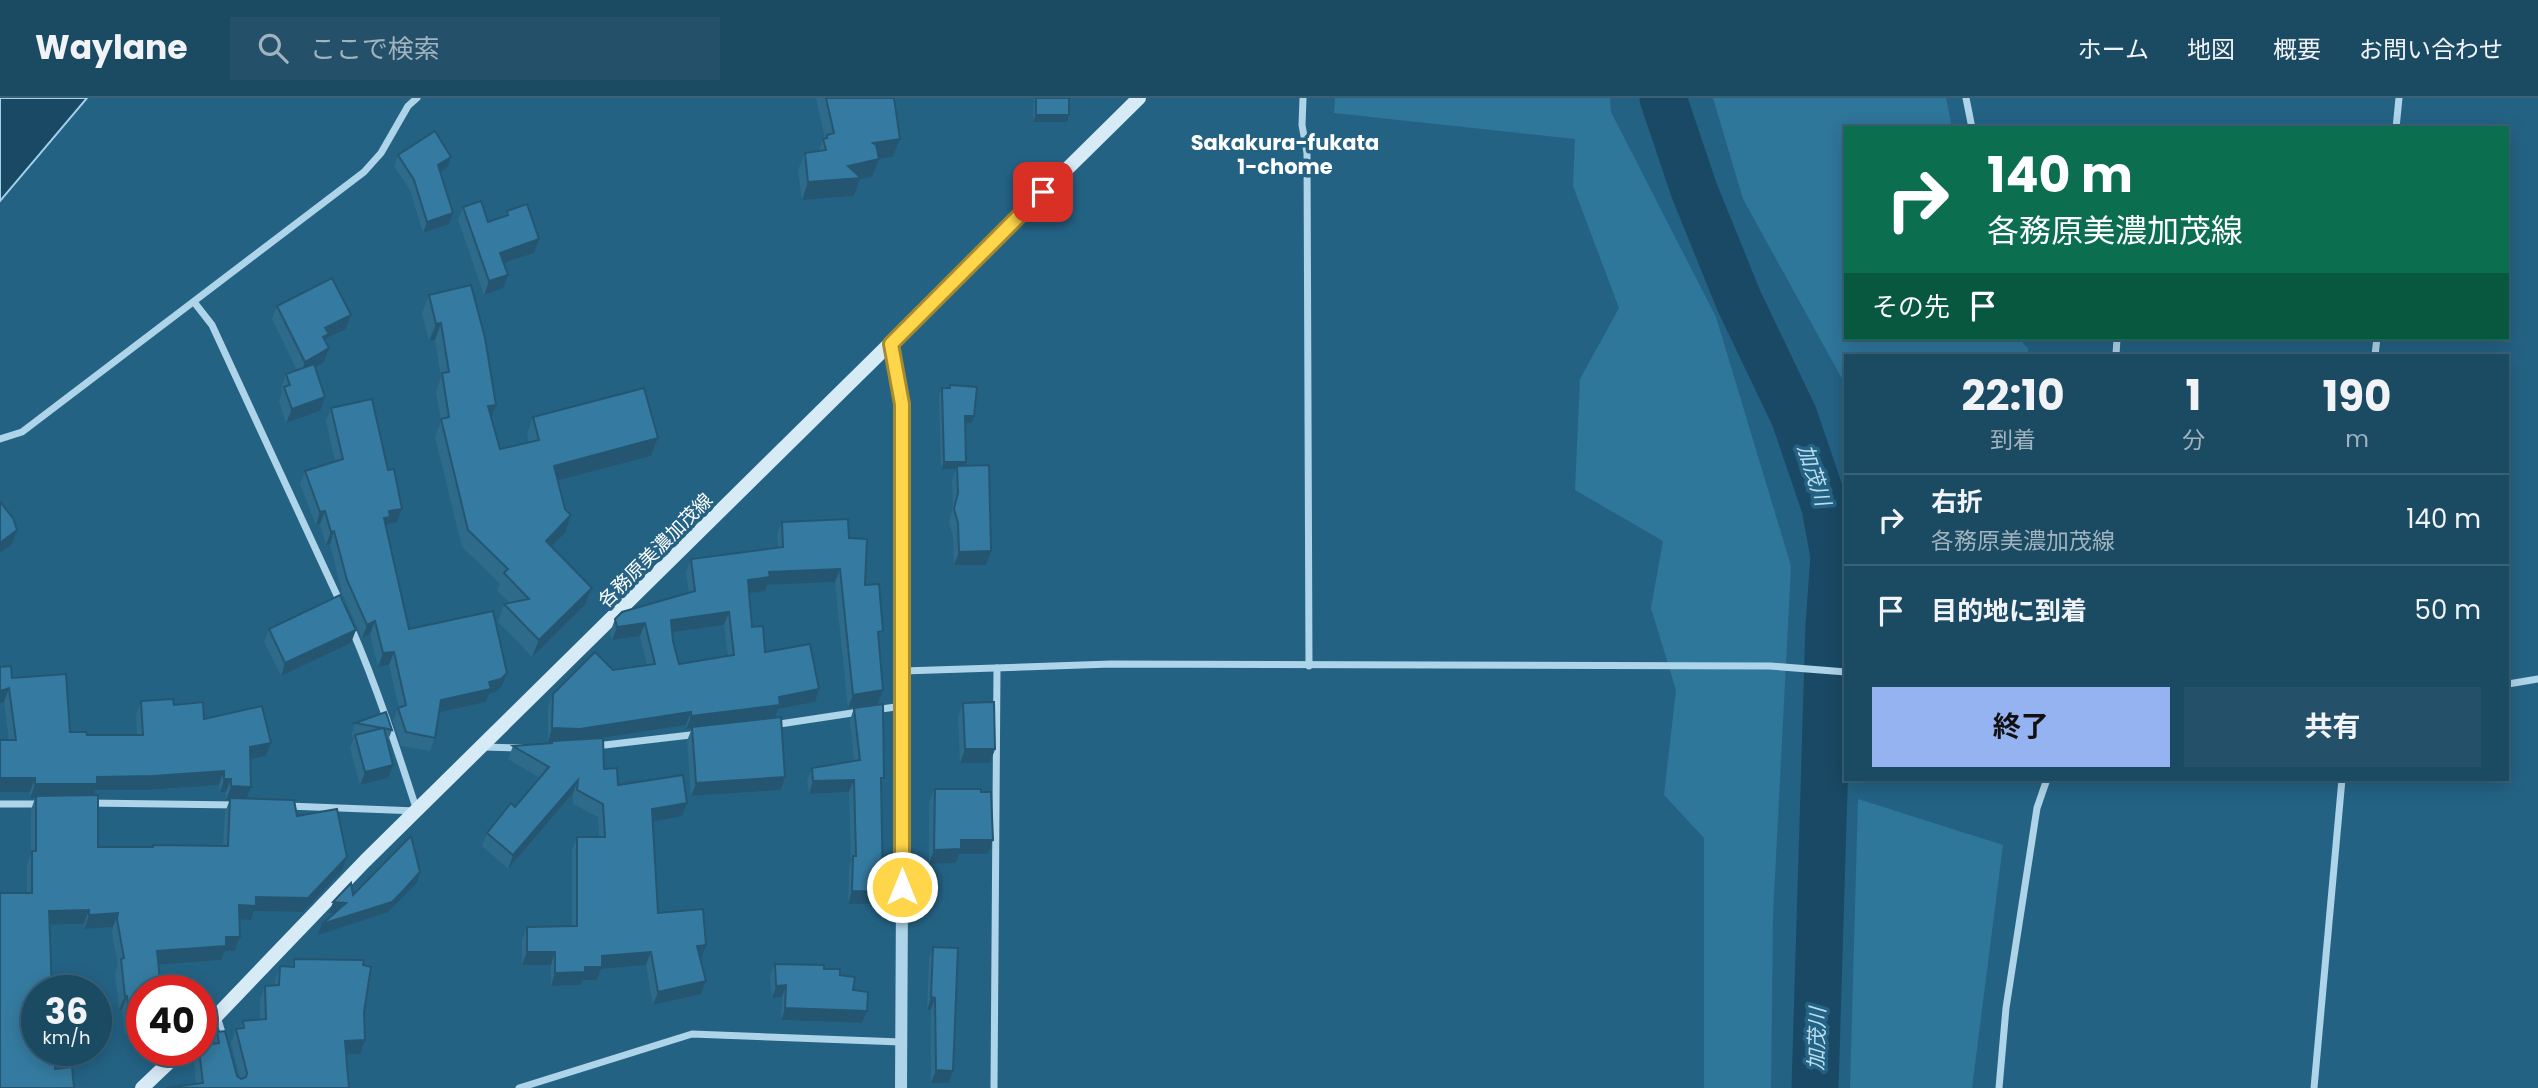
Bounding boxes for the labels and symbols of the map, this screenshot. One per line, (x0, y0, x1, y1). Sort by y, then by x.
district label: Sakakura-fukata 1-chome (1191, 128, 1379, 181)
pin (1013, 162, 1073, 222)
water label: 加茂川 (1791, 440, 1839, 511)
street label: 各務原美濃加茂線 (592, 487, 719, 614)
position arrow (865, 850, 939, 924)
speed limit sign: 40 (126, 975, 217, 1066)
water label: 加茂川 (1801, 1005, 1832, 1071)

